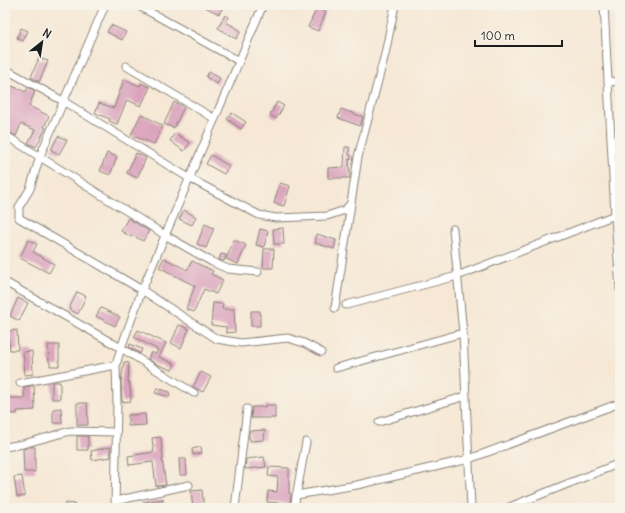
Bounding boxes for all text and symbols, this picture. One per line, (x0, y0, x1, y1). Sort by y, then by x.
north arrow (22, 22, 62, 62)
scale bar (475, 22, 562, 48)
text: N (40, 25, 54, 41)
text: 100 m (481, 28, 515, 43)

